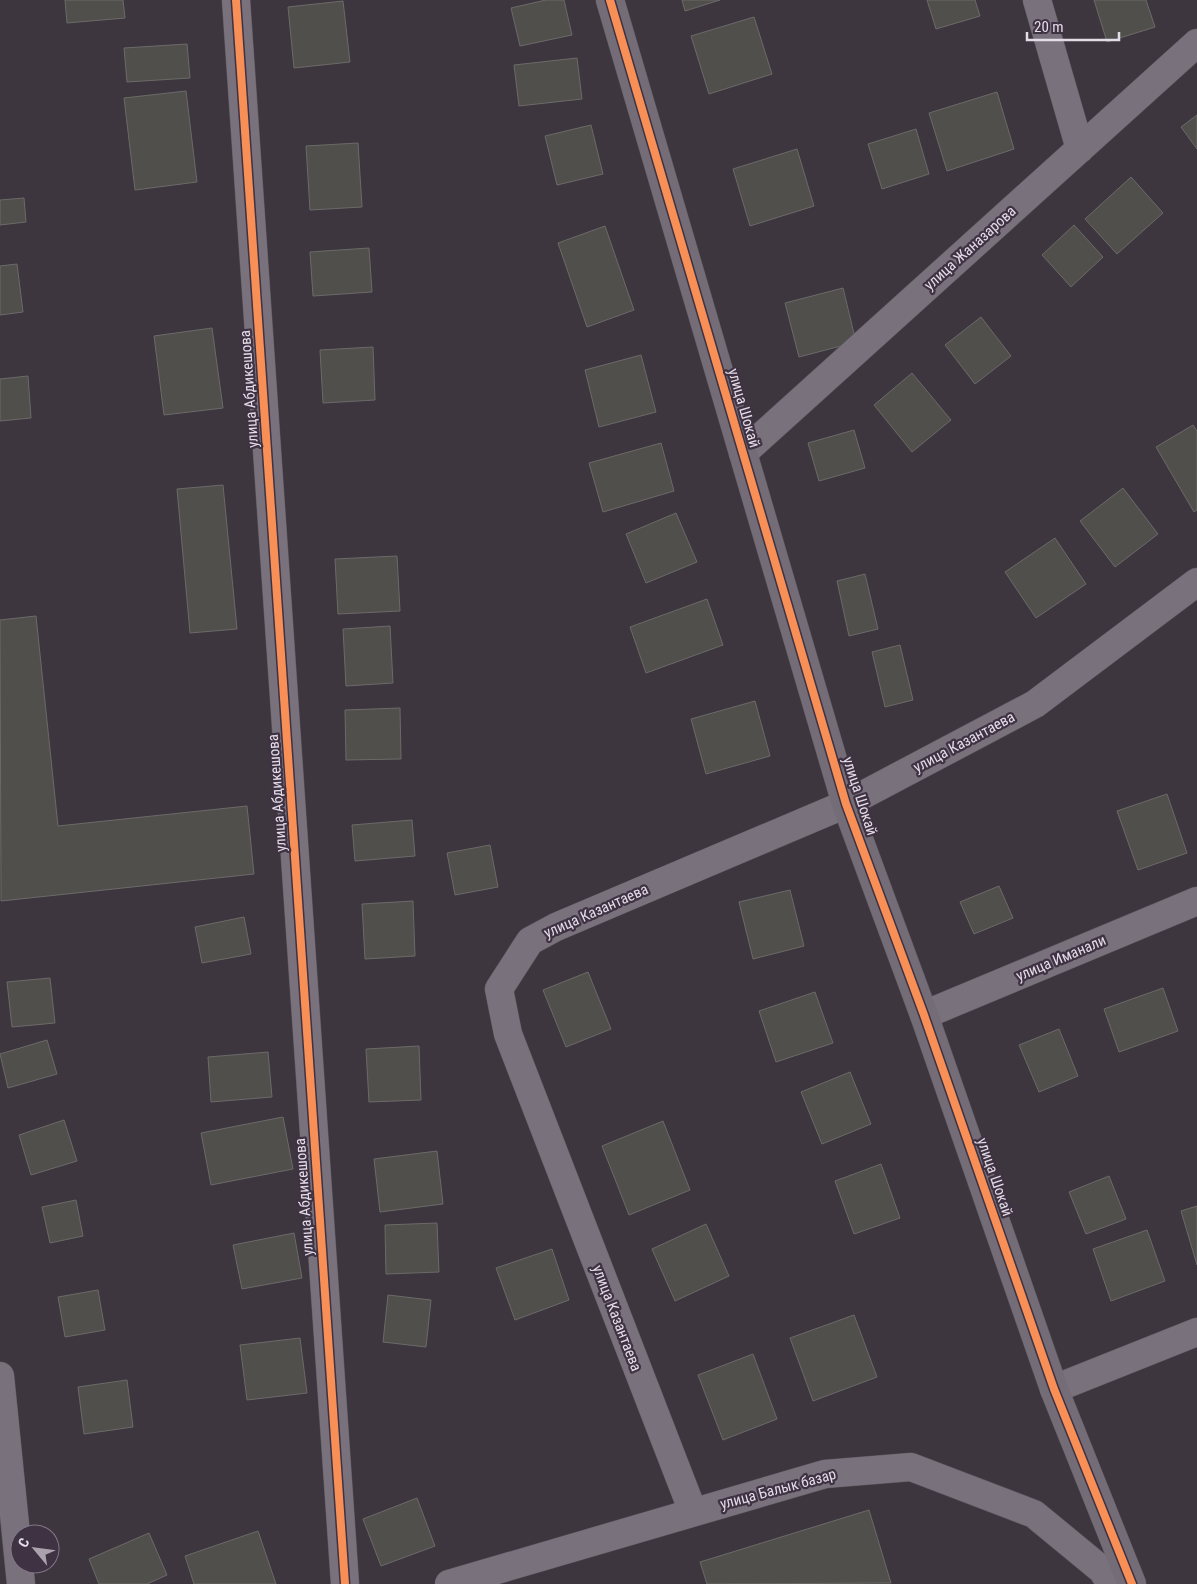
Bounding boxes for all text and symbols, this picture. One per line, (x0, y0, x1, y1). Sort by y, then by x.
scale bar (1027, 10, 1120, 42)
text: 20 m (1034, 18, 1064, 36)
street label: улица Жаназарова (920, 202, 1020, 294)
street label: улица Абдикешова (236, 329, 262, 449)
street label: улица Шокай (724, 366, 764, 450)
street label: улица Казантаева (910, 708, 1018, 776)
street label: улица Абдикешова (264, 733, 290, 853)
street label: улица Шокай (839, 754, 881, 838)
street label: улица Казантаева (541, 880, 651, 942)
street label: улица Иманали (1013, 931, 1109, 985)
street label: улица Шокай (973, 1136, 1017, 1218)
street label: улица Абдикешова (291, 1137, 317, 1257)
street label: улица Казантаева (589, 1262, 645, 1374)
street label: улица Балык базар (718, 1465, 838, 1513)
north arrow (10, 1524, 60, 1574)
text: С (15, 1535, 33, 1550)

